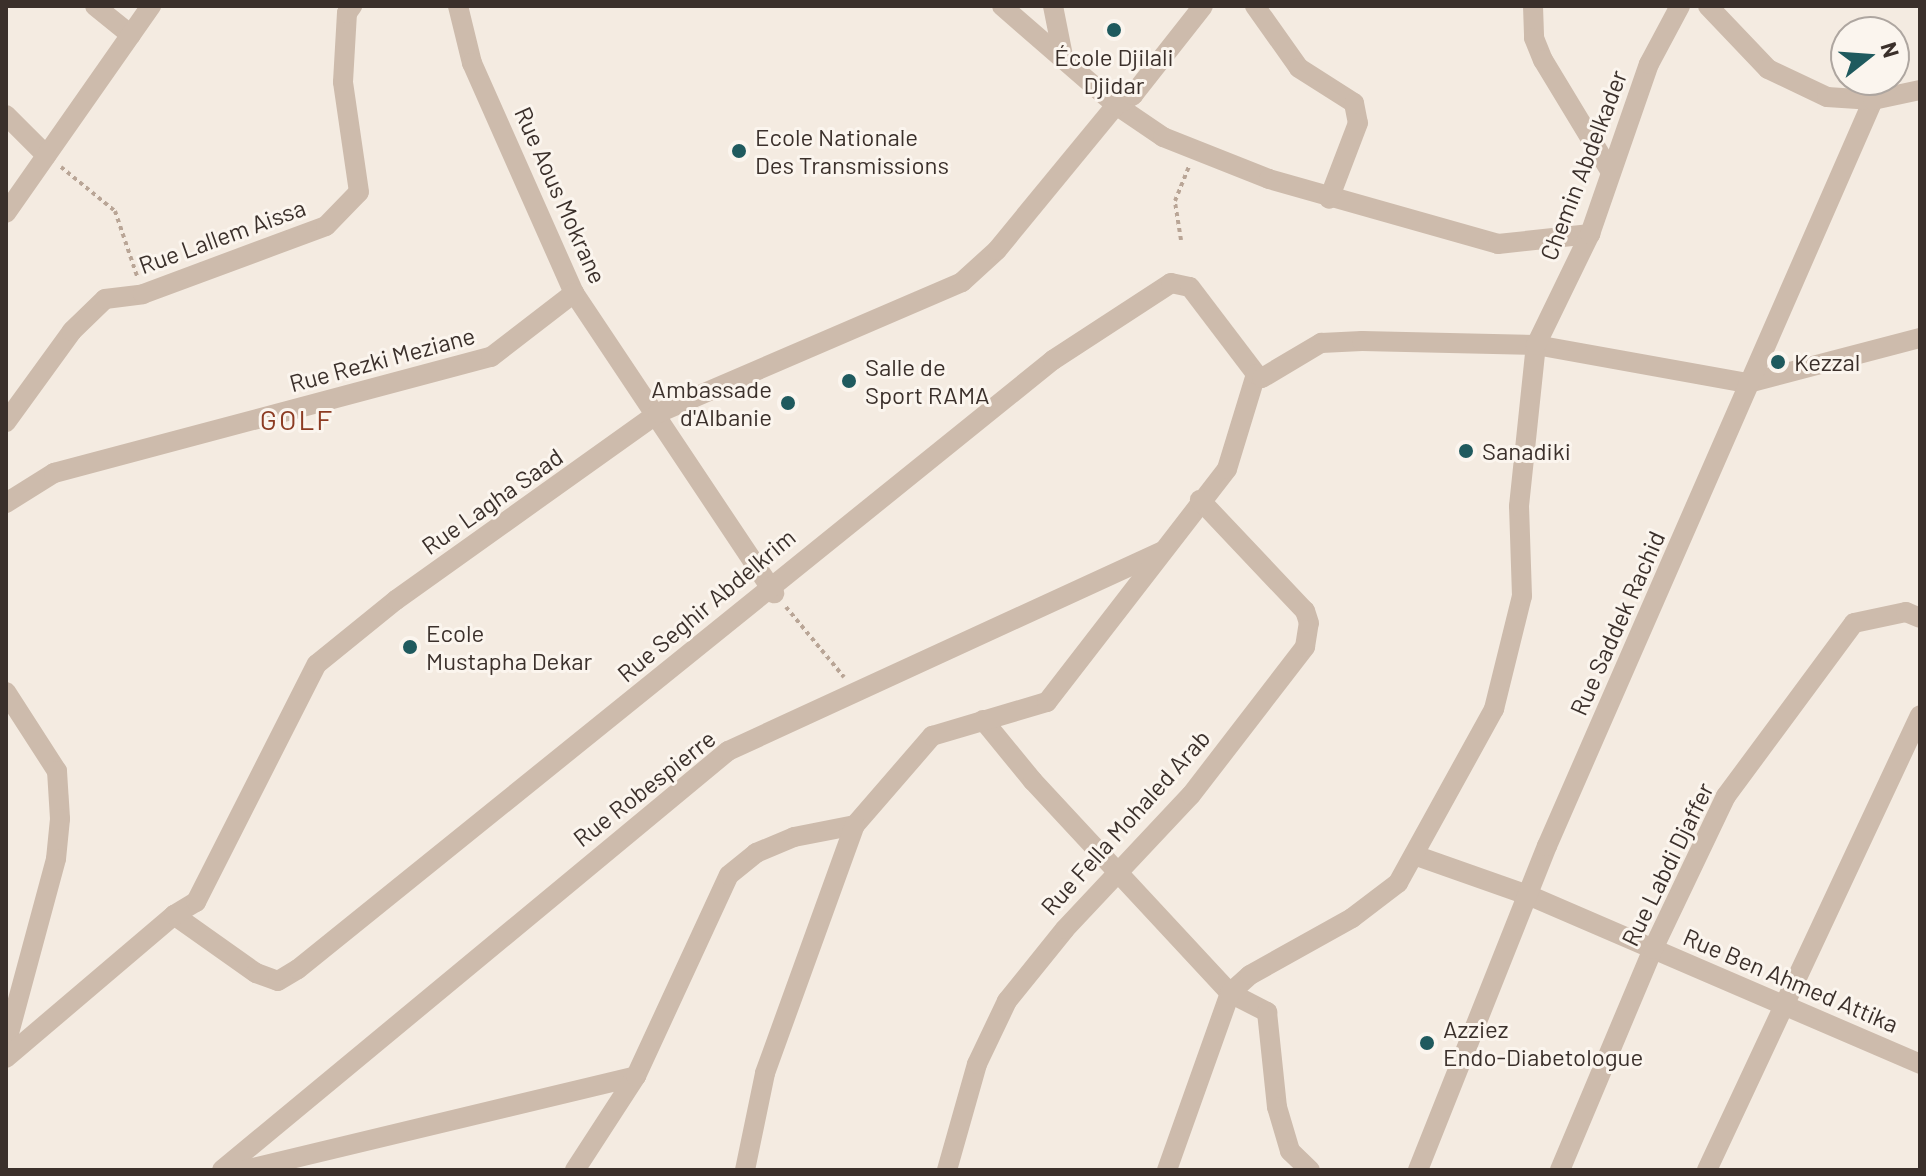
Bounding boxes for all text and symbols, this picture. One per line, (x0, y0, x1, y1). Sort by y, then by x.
north arrow (1830, 16, 1910, 96)
marker: École Djilali Djidar (1105, 21, 1123, 39)
text: N (1876, 39, 1906, 60)
place label: École Djilali Djidar (1054, 43, 1174, 99)
street label: Chemin Abdelkader (1533, 66, 1633, 264)
street label: Rue Aous Mokrane (509, 102, 613, 288)
place label: Ecole Nationale Des Transmissions (755, 123, 949, 179)
marker: Ecole Nationale Des Transmissions (730, 142, 748, 160)
street label: Rue Lallem Aissa (135, 193, 309, 279)
street label: Rue Rezki Meziane (286, 320, 478, 398)
place label: Kezzal (1794, 348, 1860, 376)
place label: Salle de Sport RAMA (865, 353, 990, 409)
marker: Kezzal (1769, 353, 1787, 371)
marker: Salle de Sport RAMA (840, 372, 858, 390)
place label: Ambassade d'Albanie (651, 375, 772, 431)
marker: Ambassade d'Albanie (779, 394, 797, 412)
district label: GOLF (260, 402, 334, 436)
place label: Sanadiki (1482, 437, 1571, 465)
street label: Rue Lagha Saad (416, 442, 568, 560)
marker: Sanadiki (1457, 442, 1475, 460)
street label: Rue Seghir Abdelkrim (611, 522, 801, 688)
street label: Rue Saddek Rachid (1563, 526, 1671, 720)
place label: Ecole Mustapha Dekar (426, 619, 592, 675)
marker: Ecole Mustapha Dekar (401, 638, 419, 656)
street label: Rue Robespierre (567, 724, 721, 852)
street label: Rue Fella Mohaled Arab (1034, 724, 1216, 920)
street label: Rue Labdi Djaffer (1615, 778, 1719, 950)
street label: Rue Ben Ahmed Attika (1679, 922, 1903, 1038)
place label: Azziez Endo-Diabetologue (1443, 1015, 1643, 1071)
marker: Azziez Endo-Diabetologue (1418, 1034, 1436, 1052)

